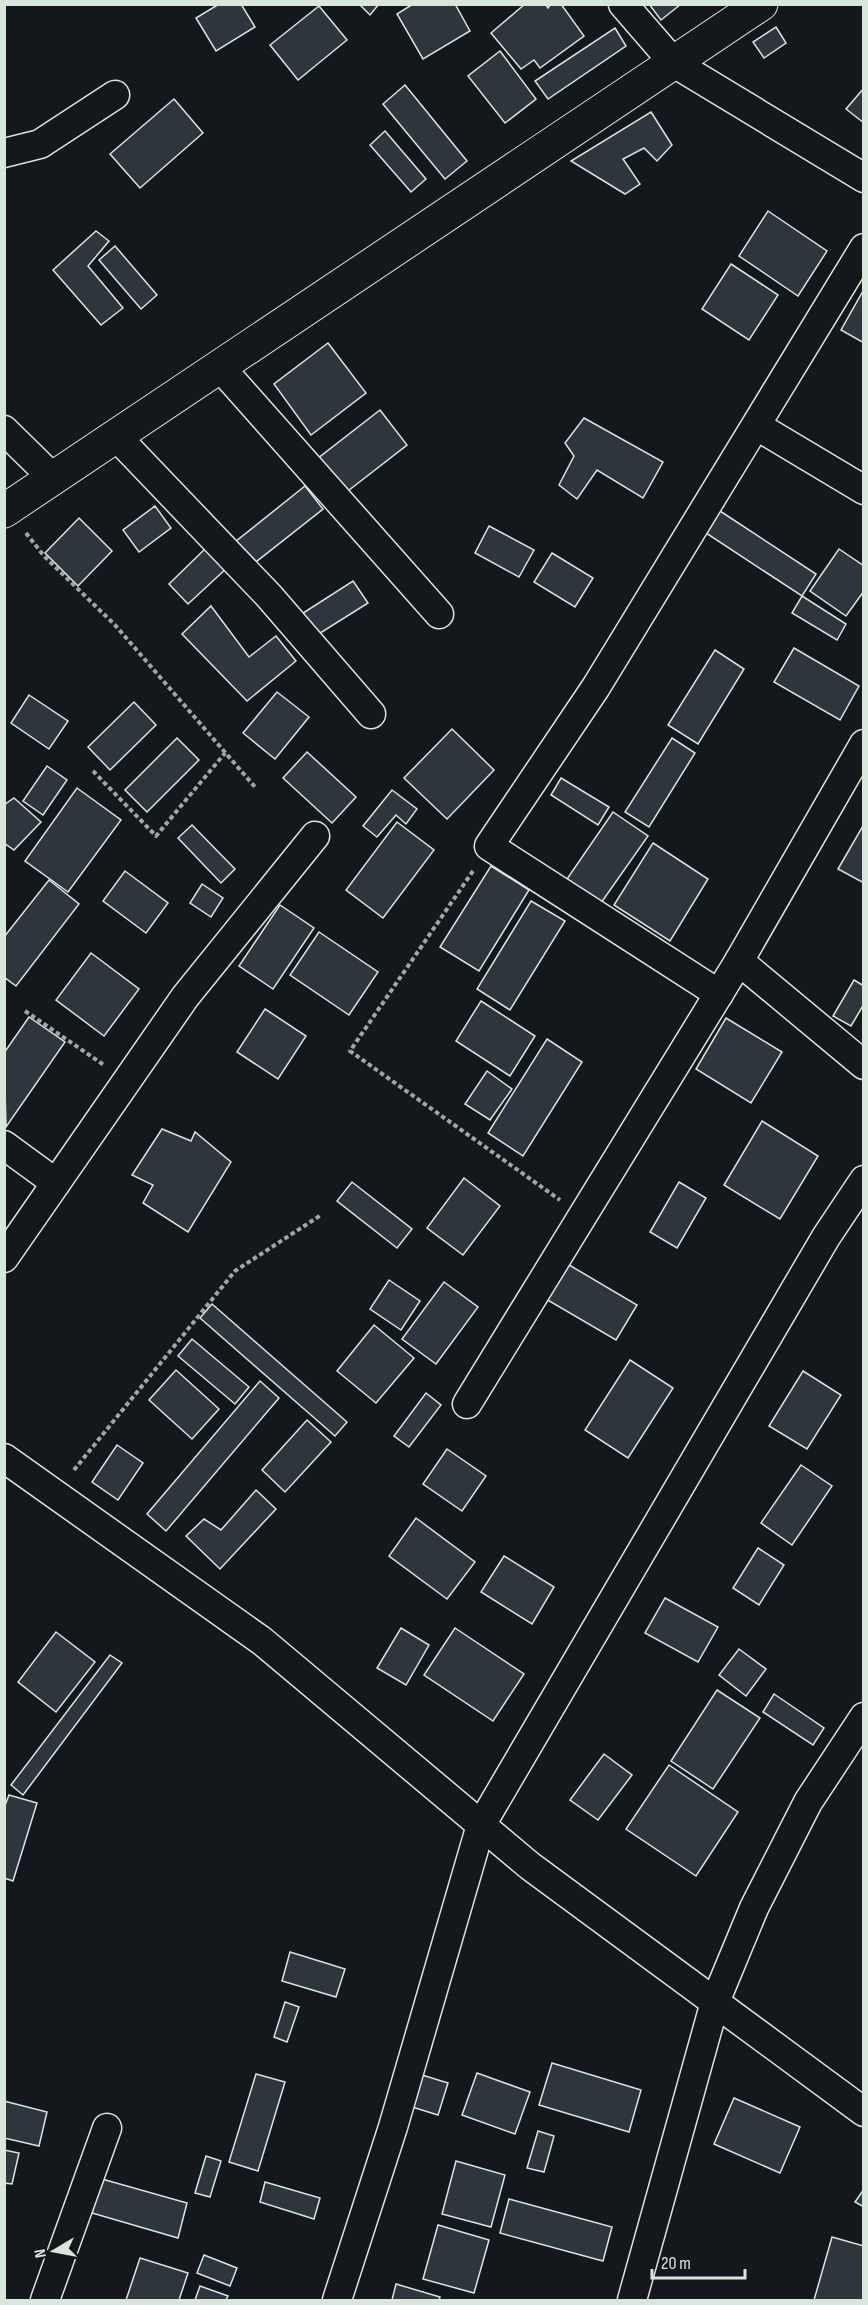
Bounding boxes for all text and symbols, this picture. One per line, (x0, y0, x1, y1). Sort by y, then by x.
north arrow (24, 2221, 84, 2281)
scale bar (652, 2242, 745, 2280)
text: N (31, 2247, 51, 2259)
text: 20 m (661, 2253, 691, 2274)

